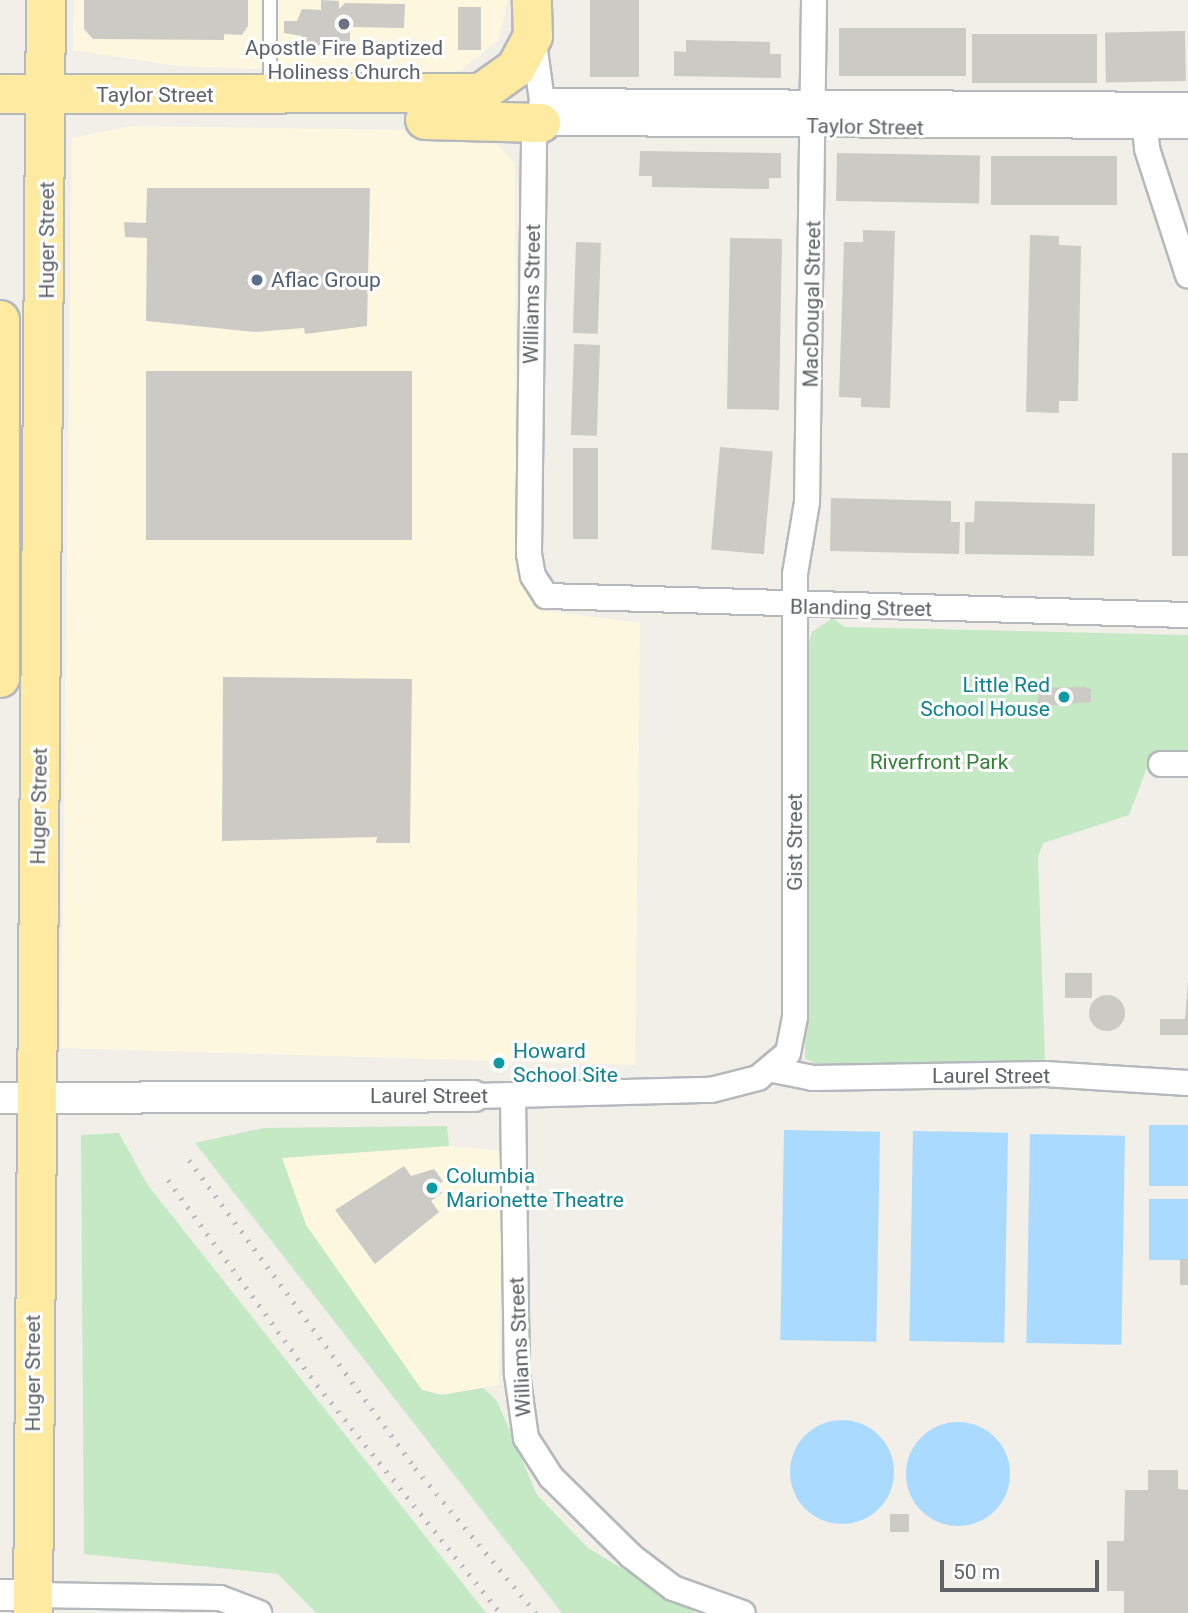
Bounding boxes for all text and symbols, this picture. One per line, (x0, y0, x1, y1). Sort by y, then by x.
marker: Apostle Fire Baptized Holiness Church (336, 16, 352, 32)
place label: Apostle Fire Baptized Holiness Church (245, 35, 443, 85)
street label: Taylor Street (96, 82, 214, 108)
street label: Taylor Street (806, 113, 924, 141)
street label: Huger Street (34, 181, 60, 299)
street label: MacDougal Street (798, 220, 826, 388)
street label: Williams Street (518, 224, 546, 364)
place label: Aflac Group (271, 267, 381, 293)
marker: Aflac Group (249, 272, 265, 288)
street label: Blanding Street (790, 594, 932, 622)
place label: Little Red School House (920, 672, 1050, 722)
marker: Little Red School House (1056, 689, 1072, 705)
street label: Huger Street (25, 747, 53, 865)
park label: Riverfront Park (870, 749, 1008, 775)
street label: Gist Street (782, 793, 808, 891)
place label: Howard School Site (513, 1038, 618, 1088)
marker: Howard School Site (491, 1055, 507, 1071)
street label: Laurel Street (932, 1063, 1050, 1089)
street label: Laurel Street (370, 1083, 488, 1109)
place label: Columbia Marionette Theatre (446, 1163, 624, 1213)
marker: Columbia Marionette Theatre (424, 1180, 440, 1196)
street label: Williams Street (504, 1276, 536, 1418)
street label: Huger Street (20, 1314, 46, 1432)
scale bar (943, 1546, 1102, 1590)
text: 50 m (953, 1560, 1000, 1584)

